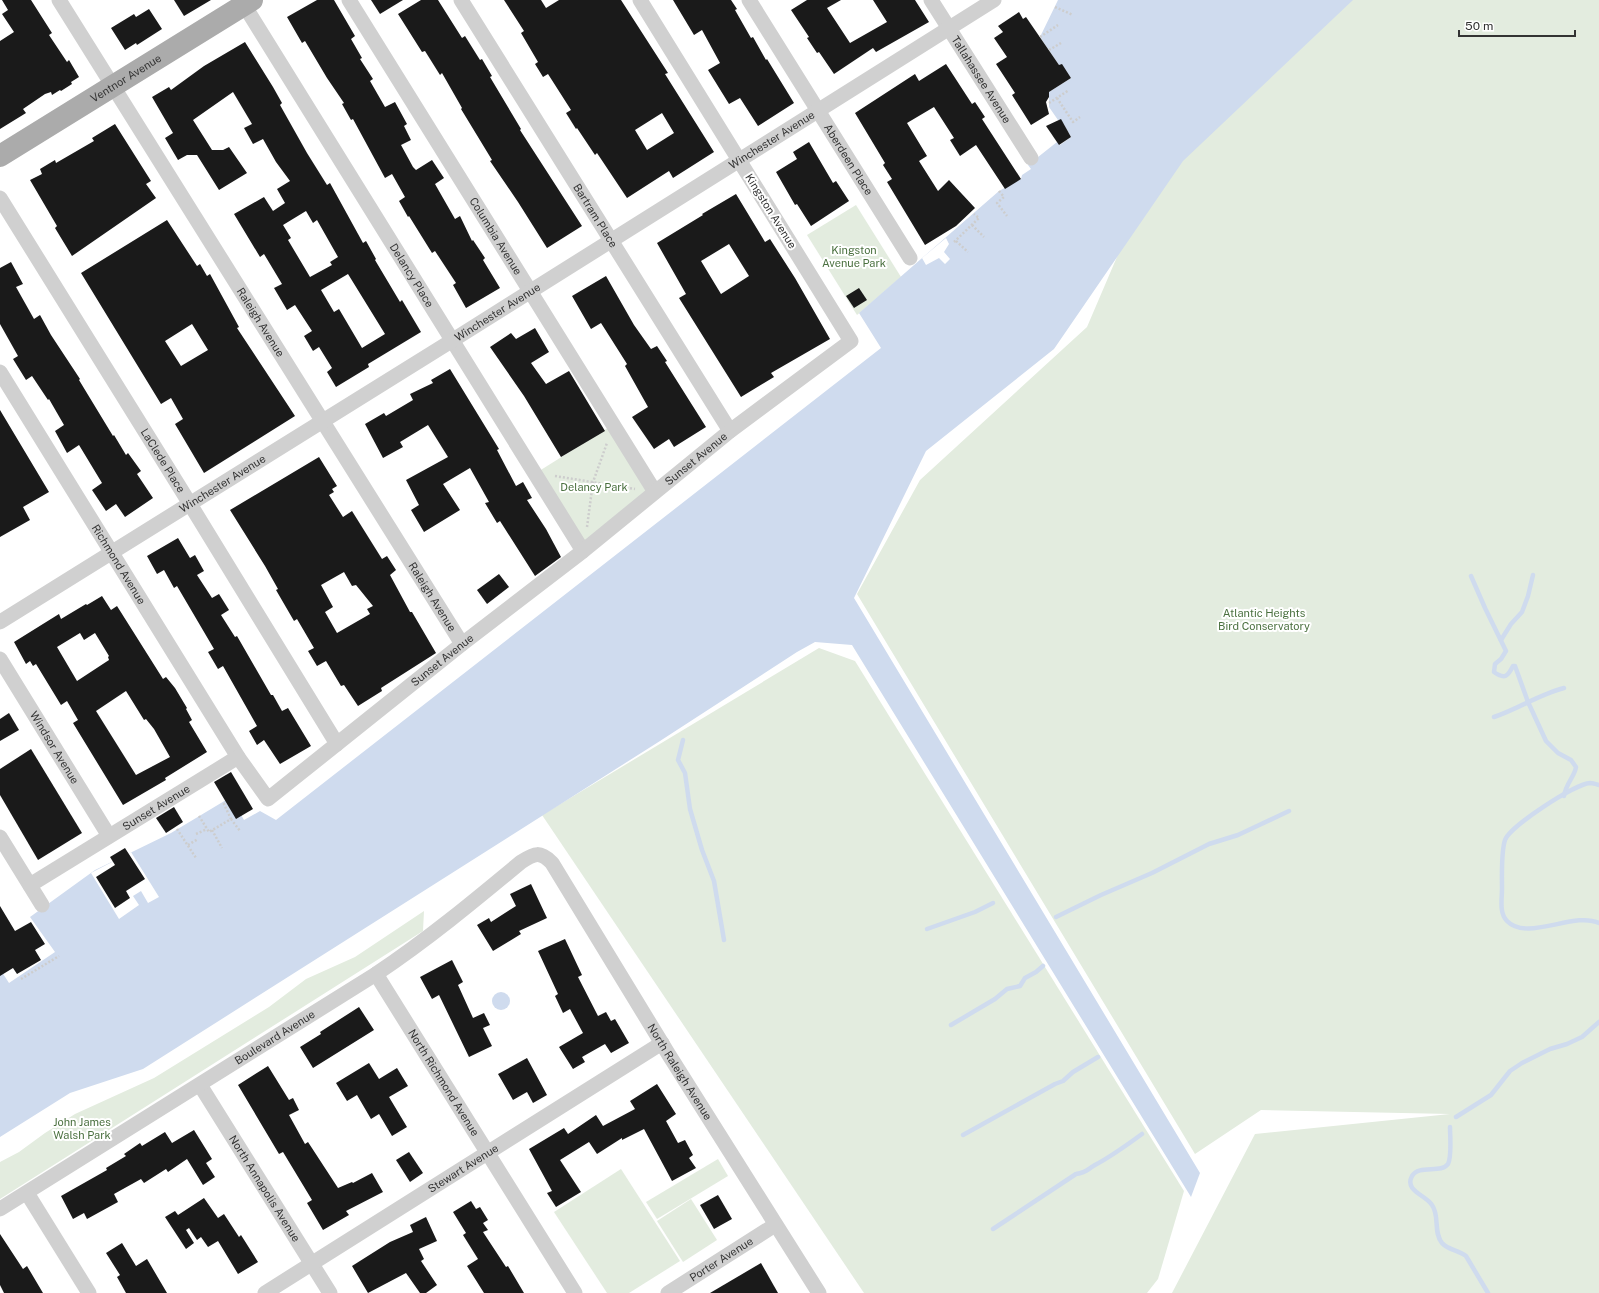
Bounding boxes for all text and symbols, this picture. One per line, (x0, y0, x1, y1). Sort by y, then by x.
scale bar (1459, 12, 1575, 38)
text: 50 m (1465, 19, 1493, 33)
street label: Tallahassee Avenue (949, 34, 1013, 125)
street label: Ventnor Avenue (88, 52, 163, 105)
street label: Winchester Avenue (727, 108, 817, 171)
street label: Aberdeen Place (822, 122, 875, 197)
street label: Kingston Avenue (743, 171, 799, 251)
street label: Bartram Place (571, 181, 620, 250)
street label: Columbia Avenue (467, 195, 524, 277)
street label: Delancy Place (388, 241, 436, 309)
park label: Kingston Avenue Park (822, 244, 886, 269)
street label: Winchester Avenue (452, 281, 542, 343)
street label: Raleigh Avenue (234, 285, 287, 359)
street label: LaClede Place (139, 426, 187, 495)
street label: Sunset Avenue (663, 430, 729, 488)
street label: Winchester Avenue (177, 452, 268, 515)
park label: Delancy Park (560, 481, 628, 493)
street label: Richmond Avenue (90, 522, 148, 606)
street label: Raleigh Avenue (406, 560, 459, 634)
park label: Atlantic Heights Bird Conservatory (1218, 607, 1310, 632)
street label: Sunset Avenue (408, 632, 476, 689)
street label: Windsor Avenue (28, 709, 81, 786)
street label: Sunset Avenue (120, 782, 192, 833)
street label: Boulevard Avenue (233, 1008, 317, 1067)
street label: North Raleigh Avenue (645, 1022, 714, 1122)
street label: North Richmond Avenue (406, 1027, 482, 1138)
park label: John James Walsh Park (53, 1116, 111, 1141)
street label: North Annapolis Avenue (227, 1133, 302, 1244)
street label: Stewart Avenue (426, 1142, 500, 1195)
street label: Porter Avenue (687, 1235, 755, 1284)

